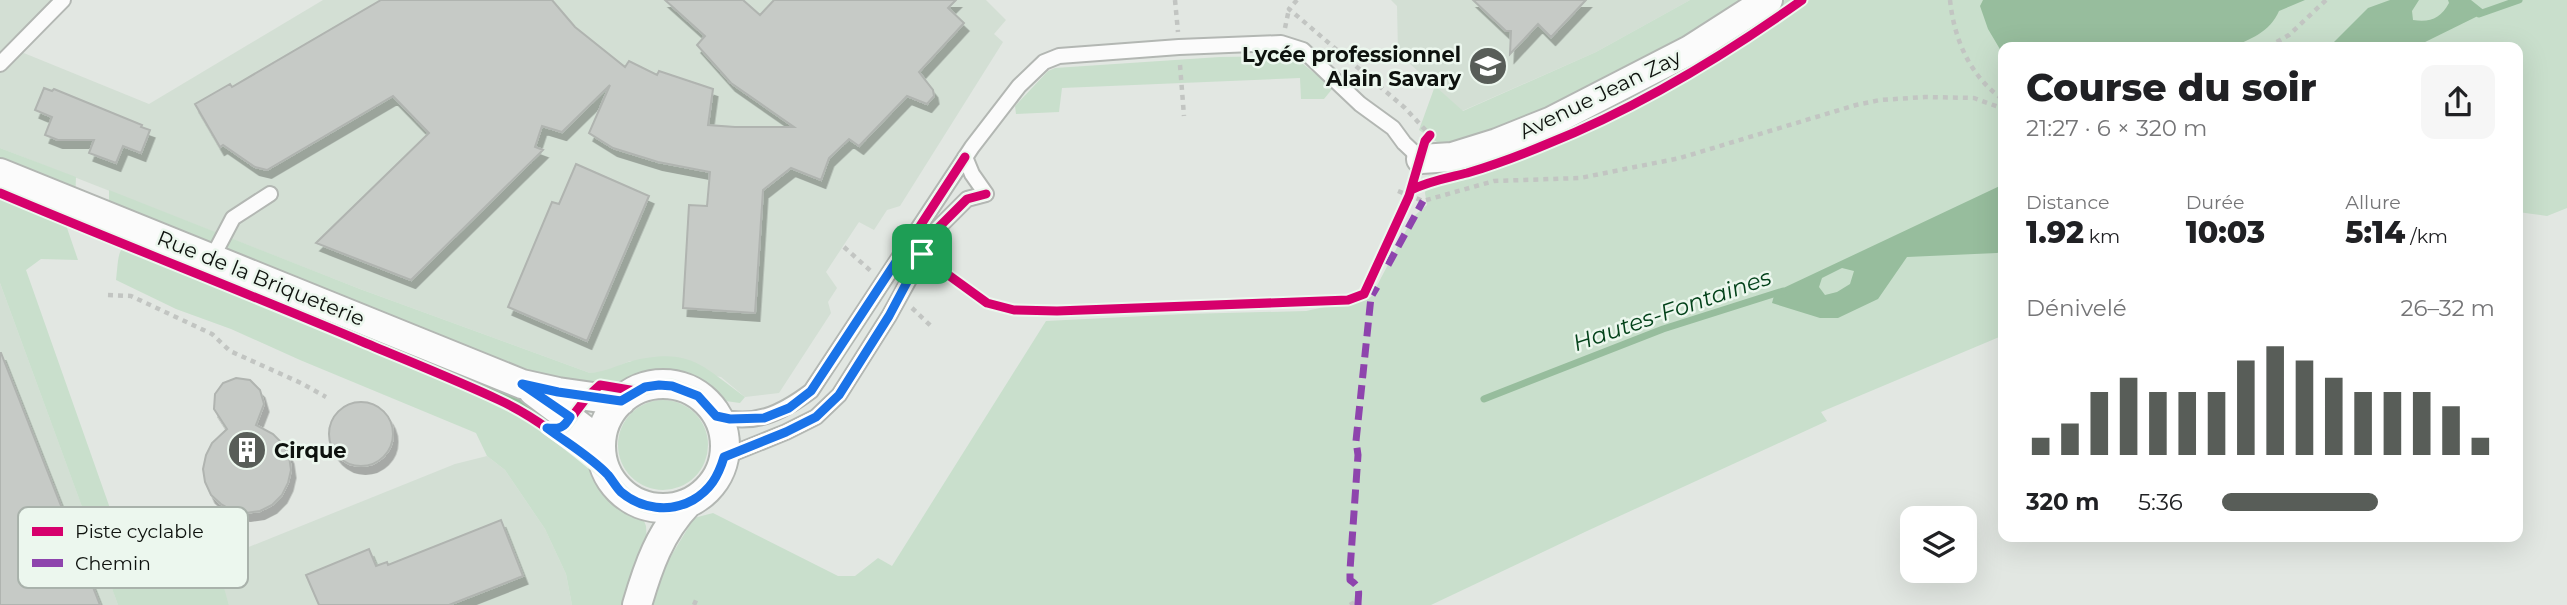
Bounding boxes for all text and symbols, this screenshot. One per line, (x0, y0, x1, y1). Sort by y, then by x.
place label: Lycée professionnel Alain Savary (1242, 42, 1461, 91)
street label: Avenue Jean Zay (1515, 44, 1685, 144)
school or university icon: Lycée professionnel Alain Savary (1467, 45, 1509, 87)
text: Course du soir (2026, 64, 2316, 111)
button: share (2421, 65, 2495, 139)
text: 21:27 · 6 × 320 m (2026, 114, 2207, 142)
text: Distance (2026, 191, 2109, 214)
text: Durée (2186, 191, 2244, 214)
text: Allure (2345, 191, 2401, 214)
text: 1.92 (2026, 214, 2084, 251)
text: 10:03 (2186, 214, 2265, 251)
text: 5:14 (2345, 214, 2405, 251)
pin (892, 224, 952, 284)
street label: Rue de la Briqueterie (154, 225, 368, 331)
text: km (2084, 225, 2120, 248)
text: /km (2405, 225, 2448, 248)
icon: arrive (903, 235, 941, 273)
water label: Hautes-Fontaines (1569, 263, 1775, 357)
text: Dénivelé (2026, 294, 2127, 322)
text: 26–32 m (2400, 294, 2495, 322)
building icon: Cirque (226, 429, 268, 471)
place label: Cirque (274, 438, 347, 463)
text: 320 m (2026, 488, 2099, 516)
text: 5:36 (2138, 488, 2183, 516)
map controls (1900, 506, 1977, 583)
button: layers (1900, 506, 1977, 583)
legend (18, 507, 248, 588)
text: Piste cyclable (75, 520, 204, 543)
text: Chemin (75, 552, 151, 575)

